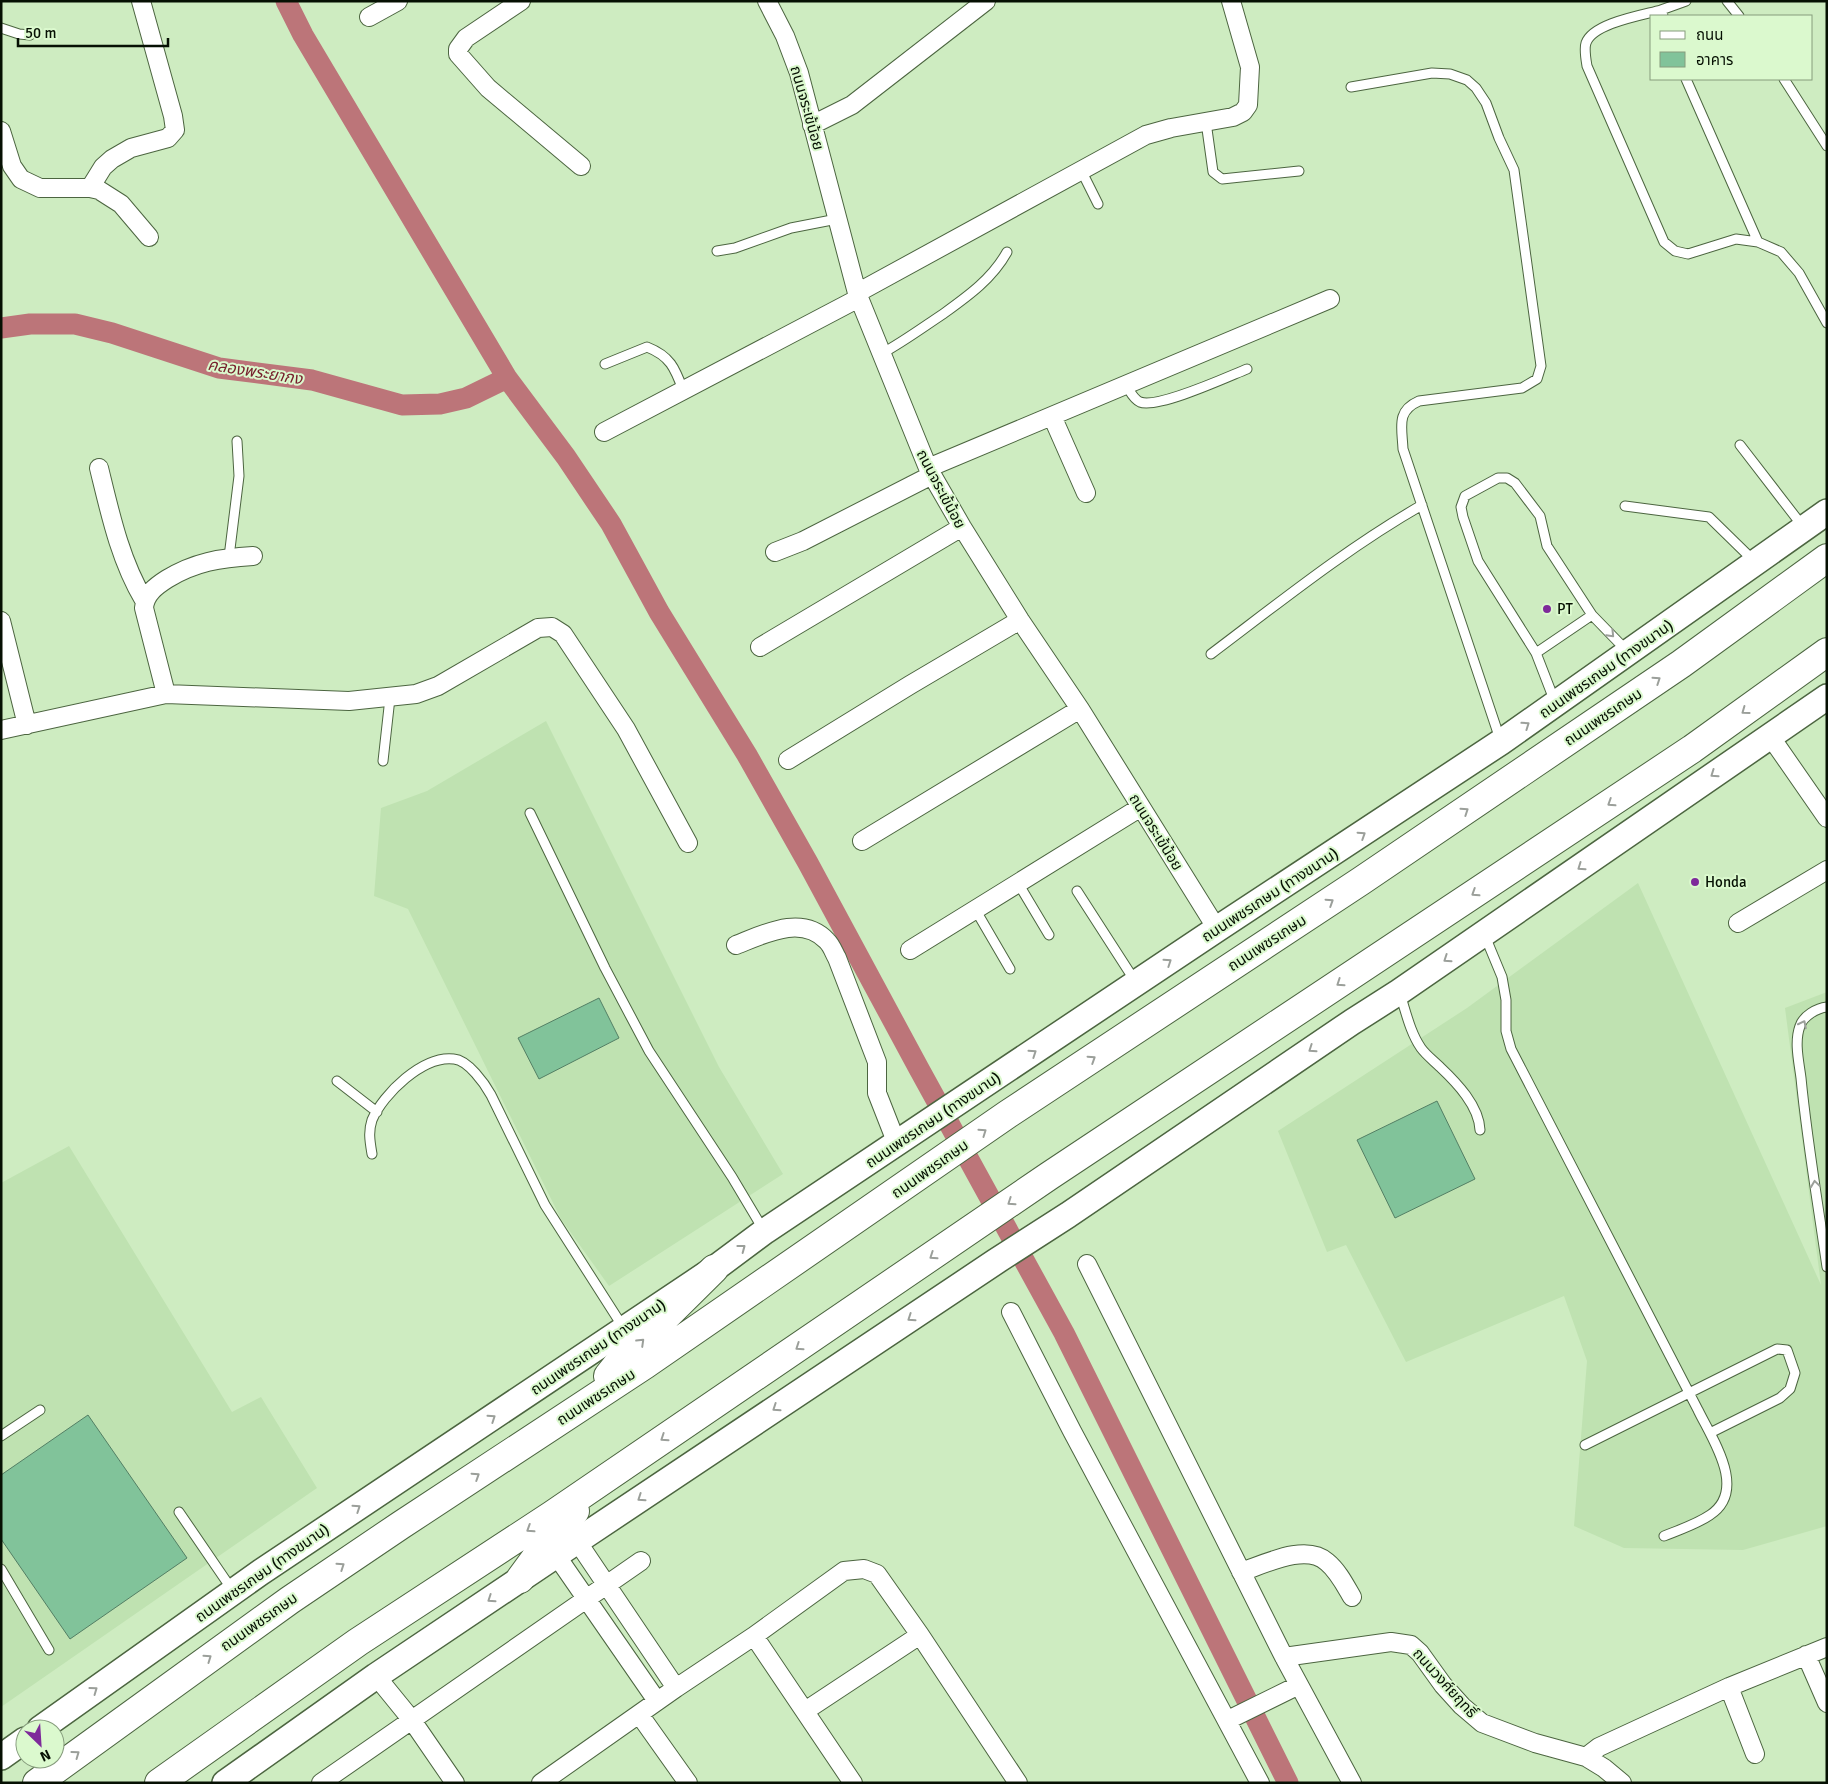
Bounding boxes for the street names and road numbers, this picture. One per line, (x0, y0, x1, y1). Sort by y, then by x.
street label: ถนนจระเข้น้อย (786, 64, 828, 152)
street label: ถนนจระเข้น้อย (913, 446, 969, 532)
street label: ถนนเพชรเกษม (ทางขนาน) (1536, 616, 1676, 722)
street label: ถนนเพชรเกษม (1561, 684, 1645, 750)
street label: ถนนจระเข้น้อย (1125, 790, 1187, 874)
street label: ถนนเพชรเกษม (ทางขนาน) (1198, 844, 1342, 946)
street label: ถนนเพชรเกษม (1224, 911, 1310, 975)
street label: ถนนเพชรเกษม (ทางขนาน) (862, 1068, 1004, 1172)
street label: ถนนเพชรเกษม (888, 1136, 972, 1202)
street label: ถนนเพชรเกษม (ทางขนาน) (527, 1295, 669, 1399)
street label: ถนนเพชรเกษม (553, 1365, 639, 1429)
street label: ถนนเพชรเกษม (ทางขนาน) (192, 1520, 332, 1626)
street label: ถนนเพชรเกษม (217, 1589, 301, 1655)
street label: ถนนวงศ์ยฤทธิ์ (1409, 1644, 1481, 1722)

